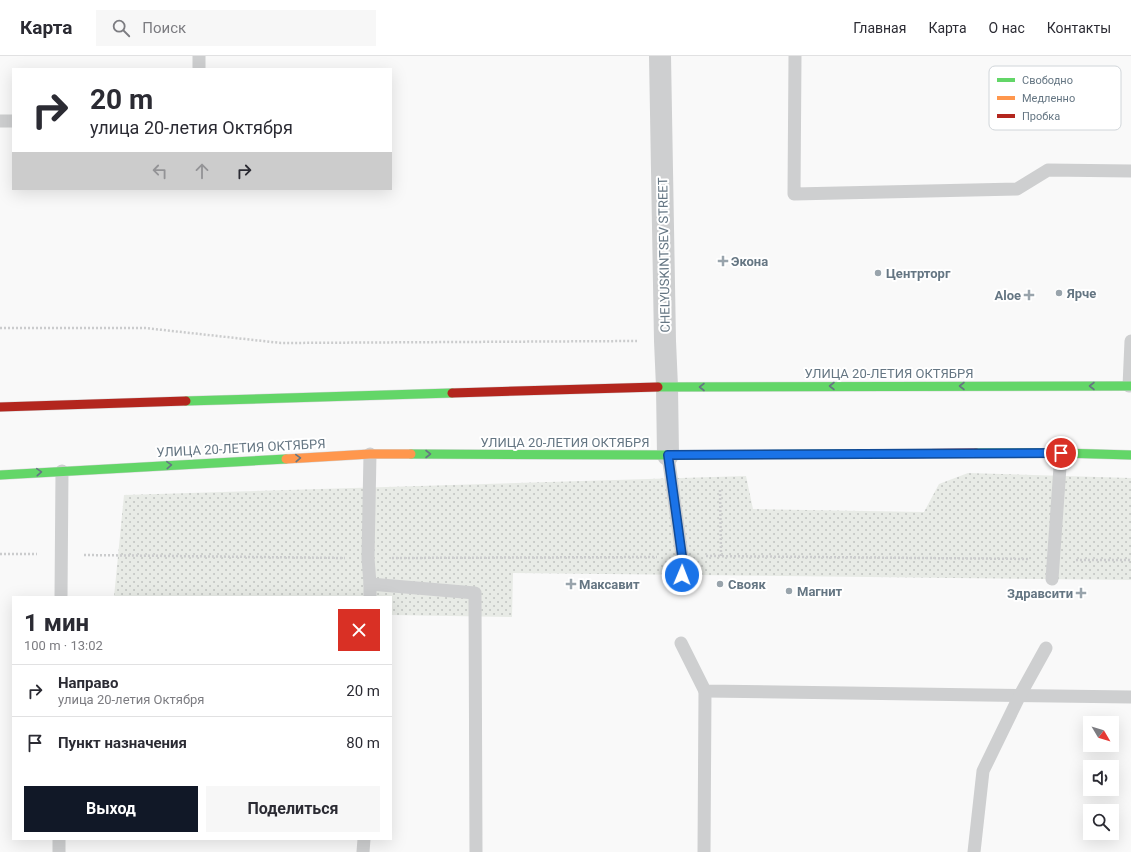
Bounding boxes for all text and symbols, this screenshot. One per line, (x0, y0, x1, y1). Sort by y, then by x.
search box (96, 10, 376, 46)
text: Карта (20, 16, 72, 39)
icon: search (110, 17, 132, 39)
text: Поиск (142, 19, 186, 37)
text: Главная (853, 20, 906, 36)
text: Карта (928, 20, 967, 36)
text: О нас (989, 20, 1025, 36)
text: Контакты (1047, 20, 1111, 36)
legend (989, 66, 1121, 130)
text: Свободно (1022, 74, 1073, 87)
text: 20 m (90, 83, 153, 116)
icon: right (24, 84, 76, 136)
text: Медленно (1022, 92, 1075, 105)
text: Пробка (1022, 110, 1060, 123)
text: улица 20-летия Октября (90, 117, 293, 138)
icon: left (149, 160, 171, 182)
icon: ahead (191, 160, 213, 182)
icon: right (233, 160, 255, 182)
street label: CHELYUSKINTSEV STREET (655, 177, 673, 333)
place label: Экона (731, 254, 768, 269)
marker: Экона (718, 256, 728, 266)
place label: Центрторг (886, 266, 951, 281)
marker: Центрторг (873, 268, 883, 278)
place label: Ярче (1066, 286, 1096, 301)
place label: Aloe (994, 288, 1021, 303)
marker: Ярче (1054, 288, 1064, 298)
marker: Aloe (1024, 290, 1034, 300)
street label: УЛИЦА 20-ЛЕТИЯ ОКТЯБРЯ (804, 366, 974, 381)
one-way arrow (829, 382, 835, 390)
one-way arrow (959, 382, 965, 390)
one-way arrow (1089, 382, 1095, 390)
one-way arrow (699, 383, 705, 391)
street label: УЛИЦА 20-ЛЕТИЯ ОКТЯБРЯ (480, 435, 650, 450)
street label: УЛИЦА 20-ЛЕТИЯ ОКТЯБРЯ (156, 436, 326, 460)
pin (1044, 436, 1078, 470)
icon: arrive (1050, 442, 1072, 464)
one-way arrow (425, 450, 431, 458)
one-way arrow (295, 453, 302, 462)
one-way arrow (166, 460, 172, 469)
one-way arrow (36, 468, 42, 477)
position arrow (661, 554, 703, 596)
place label: Максавит (579, 577, 640, 592)
place label: Свояк (728, 577, 766, 592)
marker: Максавит (566, 579, 576, 589)
marker: Свояк (715, 579, 725, 589)
place label: Магнит (797, 584, 843, 599)
marker: Магнит (784, 586, 794, 596)
place label: Здравсити (1007, 586, 1073, 601)
marker: Здравсити (1076, 588, 1086, 598)
text: 1 мин (24, 609, 89, 637)
button: close (338, 609, 380, 651)
text: 100 m · 13:02 (24, 638, 103, 653)
text: Направо (58, 674, 119, 692)
icon: right (24, 680, 46, 702)
text: 20 m (346, 682, 380, 700)
text: улица 20-летия Октября (58, 692, 204, 707)
north arrow (1083, 716, 1119, 752)
map controls (1083, 716, 1119, 840)
icon: arrive (24, 732, 46, 754)
text: Пункт назначения (58, 734, 187, 752)
text: 80 m (346, 734, 380, 752)
button: sound (1083, 760, 1119, 796)
button: Выход (24, 786, 198, 832)
button: Поделиться (206, 786, 380, 832)
button: search (1083, 804, 1119, 840)

